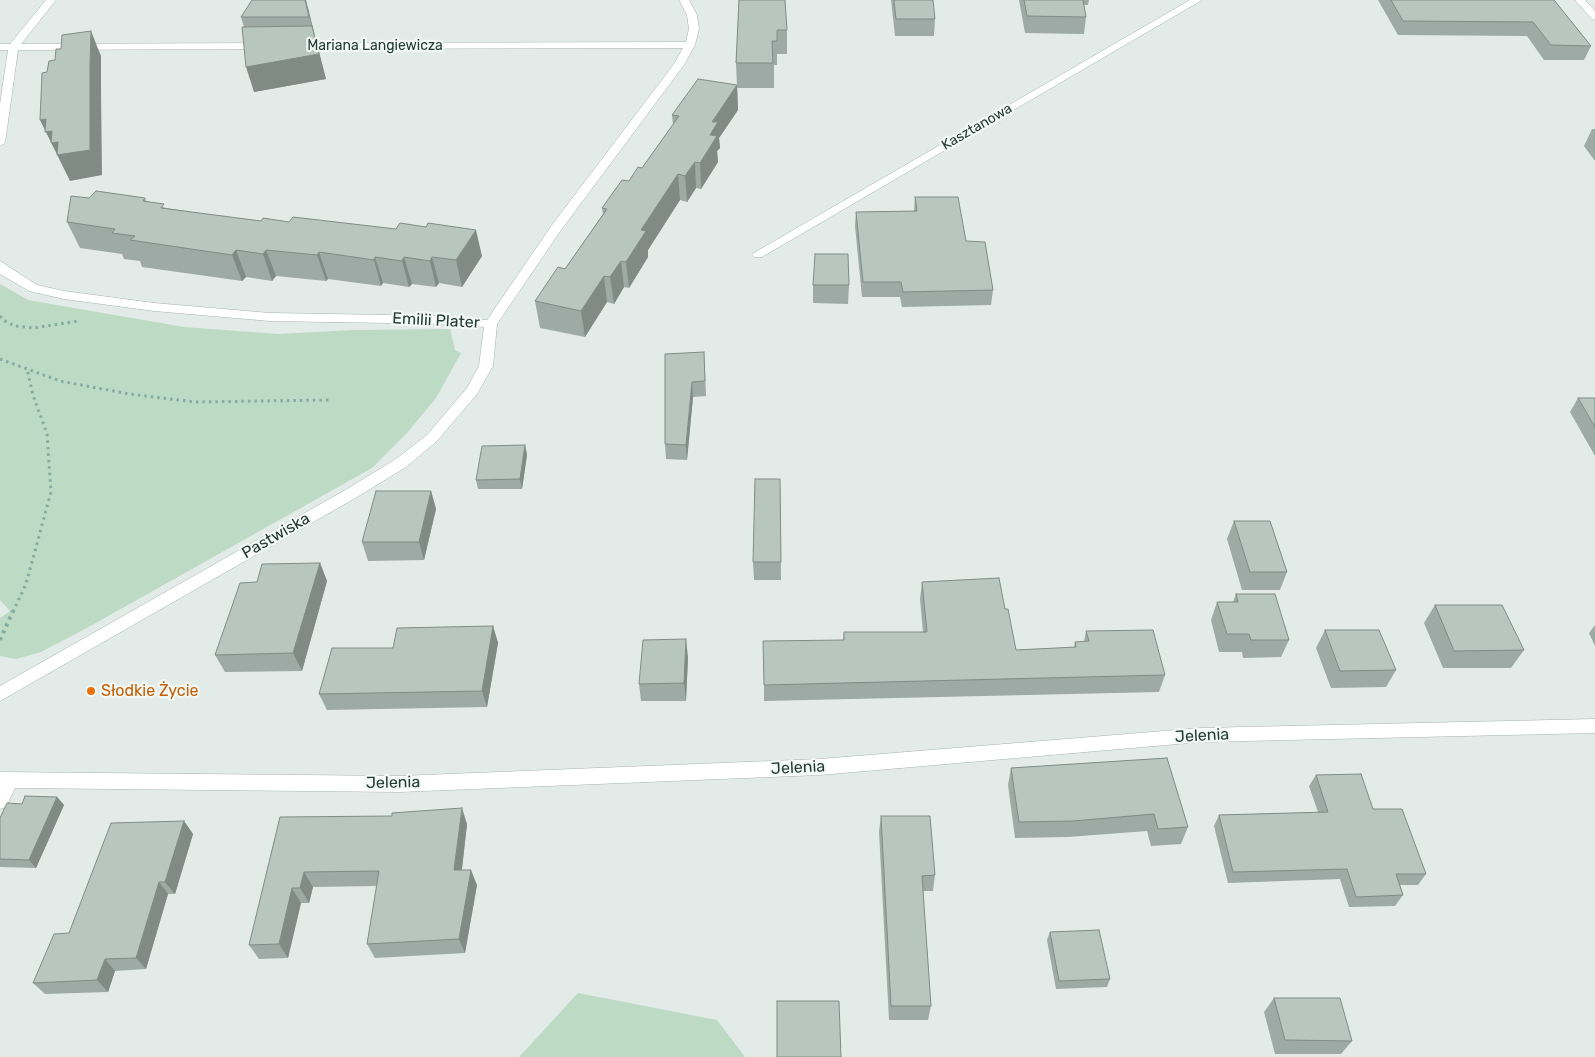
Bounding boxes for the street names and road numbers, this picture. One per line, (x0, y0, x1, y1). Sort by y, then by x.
street label: Mariana Langiewicza (307, 38, 443, 54)
street label: Kasztanowa (939, 100, 1015, 154)
street label: Emilii Plater (392, 309, 480, 333)
street label: Pastwiska (239, 509, 313, 563)
street label: Jelenia (1174, 725, 1230, 747)
street label: Jelenia (770, 757, 826, 779)
street label: Jelenia (366, 773, 420, 793)

